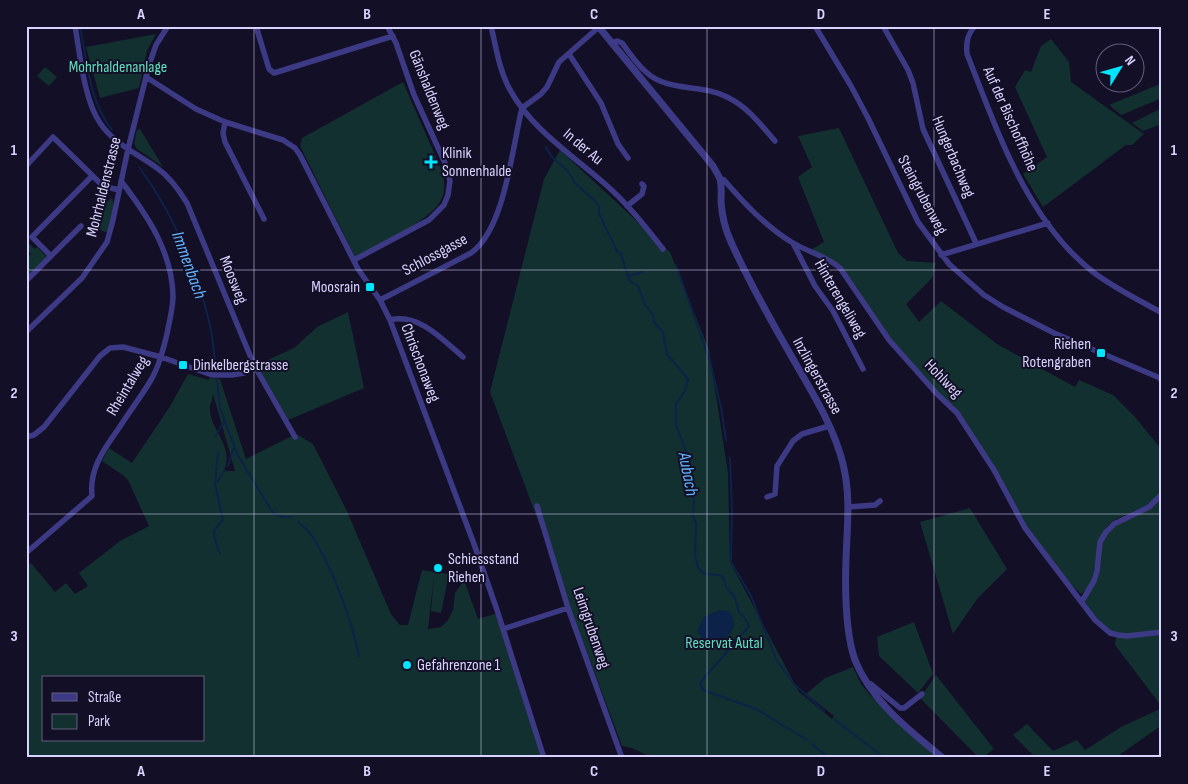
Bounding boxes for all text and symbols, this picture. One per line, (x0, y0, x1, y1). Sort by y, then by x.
text: A (136, 5, 145, 24)
text: B (363, 5, 371, 24)
text: C (590, 5, 598, 24)
text: D (817, 5, 825, 24)
text: E (1044, 5, 1051, 24)
north arrow (1096, 42, 1146, 92)
street label: Gänshaldenweg (404, 47, 454, 133)
text: N (1121, 52, 1139, 69)
park label: Mohrhaldenanlage (69, 58, 167, 77)
street label: Auf der Bischoffhöhe (978, 63, 1042, 174)
street label: Hungerbachweg (927, 113, 979, 201)
street label: In der Au (559, 125, 607, 169)
street label: Mohrhaldenstrasse (82, 135, 126, 239)
text: 1 (11, 141, 18, 160)
text: 1 (1171, 141, 1178, 160)
place label: Klinik Sonnenhalde (442, 144, 512, 181)
street label: Steingrubenweg (893, 152, 951, 238)
marker: Klinik Sonnenhalde (424, 155, 438, 169)
water label: Immenbach (167, 229, 211, 302)
street label: Schlossgasse (399, 230, 471, 280)
street label: Moosweg (215, 253, 251, 307)
street label: Hinterengeliweg (810, 256, 870, 342)
place label: Moosrain (311, 278, 360, 297)
marker: Moosrain (364, 281, 376, 293)
street label: Chrischonaweg (396, 321, 444, 405)
street label: Inzlingerstrasse (788, 334, 846, 418)
place label: Riehen Rotengraben (1022, 335, 1091, 372)
marker: Riehen Rotengraben (1095, 347, 1107, 359)
street label: Rheintalweg (103, 353, 153, 419)
place label: Dinkelbergstrasse (193, 356, 288, 375)
street label: Hohlweg (920, 356, 966, 402)
marker: Dinkelbergstrasse (177, 359, 189, 371)
text: 2 (10, 384, 18, 403)
text: 2 (1170, 384, 1178, 403)
water label: Aubach (673, 449, 703, 498)
place label: Schiessstand Riehen (448, 550, 519, 587)
marker: Schiessstand Riehen (432, 562, 444, 574)
street label: Leimgrubenweg (568, 585, 614, 671)
text: 3 (10, 627, 18, 646)
text: 3 (1170, 627, 1178, 646)
park label: Reservat Autal (685, 634, 763, 653)
place label: Gefahrenzone 1 (417, 656, 501, 675)
marker: Gefahrenzone 1 (401, 659, 413, 671)
legend (42, 676, 205, 742)
text: Straße (88, 688, 121, 707)
text: Park (88, 712, 110, 731)
text: A (136, 762, 145, 781)
text: B (363, 762, 371, 781)
text: C (590, 762, 598, 781)
text: D (817, 762, 825, 781)
text: E (1044, 762, 1051, 781)

